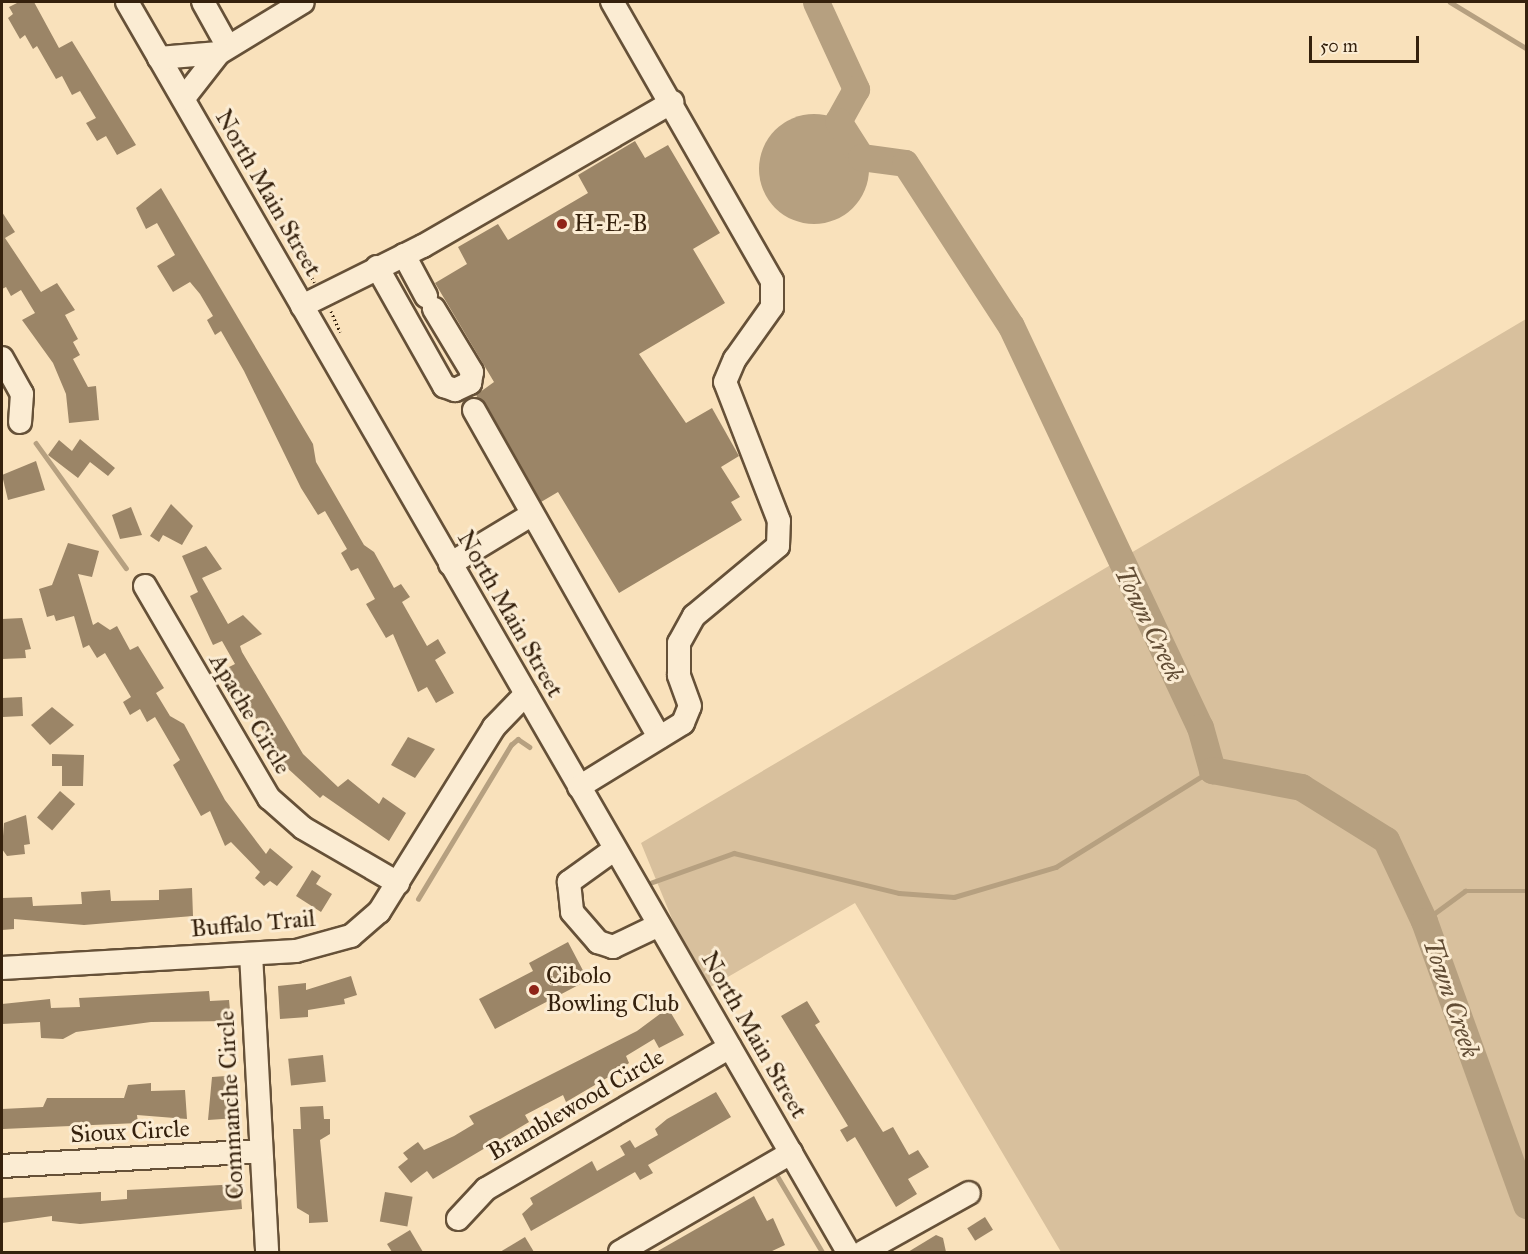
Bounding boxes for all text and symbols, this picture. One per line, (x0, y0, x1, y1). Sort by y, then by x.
scale bar (1312, 24, 1422, 62)
text: 50 m (1320, 35, 1358, 57)
street label: North Main Street (209, 105, 327, 281)
place label: H-E-B (574, 210, 648, 238)
marker: H-E-B (555, 217, 569, 231)
street label: North Main Street (451, 526, 569, 702)
water label: Town Creek (1108, 561, 1190, 687)
street label: Apache Circle (203, 649, 297, 779)
street label: Buffalo Trail (189, 904, 317, 944)
water label: Town Creek (1416, 934, 1486, 1062)
street label: North Main Street (695, 947, 813, 1123)
place label: Cibolo Bowling Club (546, 962, 679, 1018)
marker: Cibolo Bowling Club (527, 983, 541, 997)
street label: Commanche Circle (212, 1010, 250, 1200)
street label: Bramblewood Circle (483, 1043, 669, 1167)
street label: Sioux Circle (70, 1114, 190, 1150)

